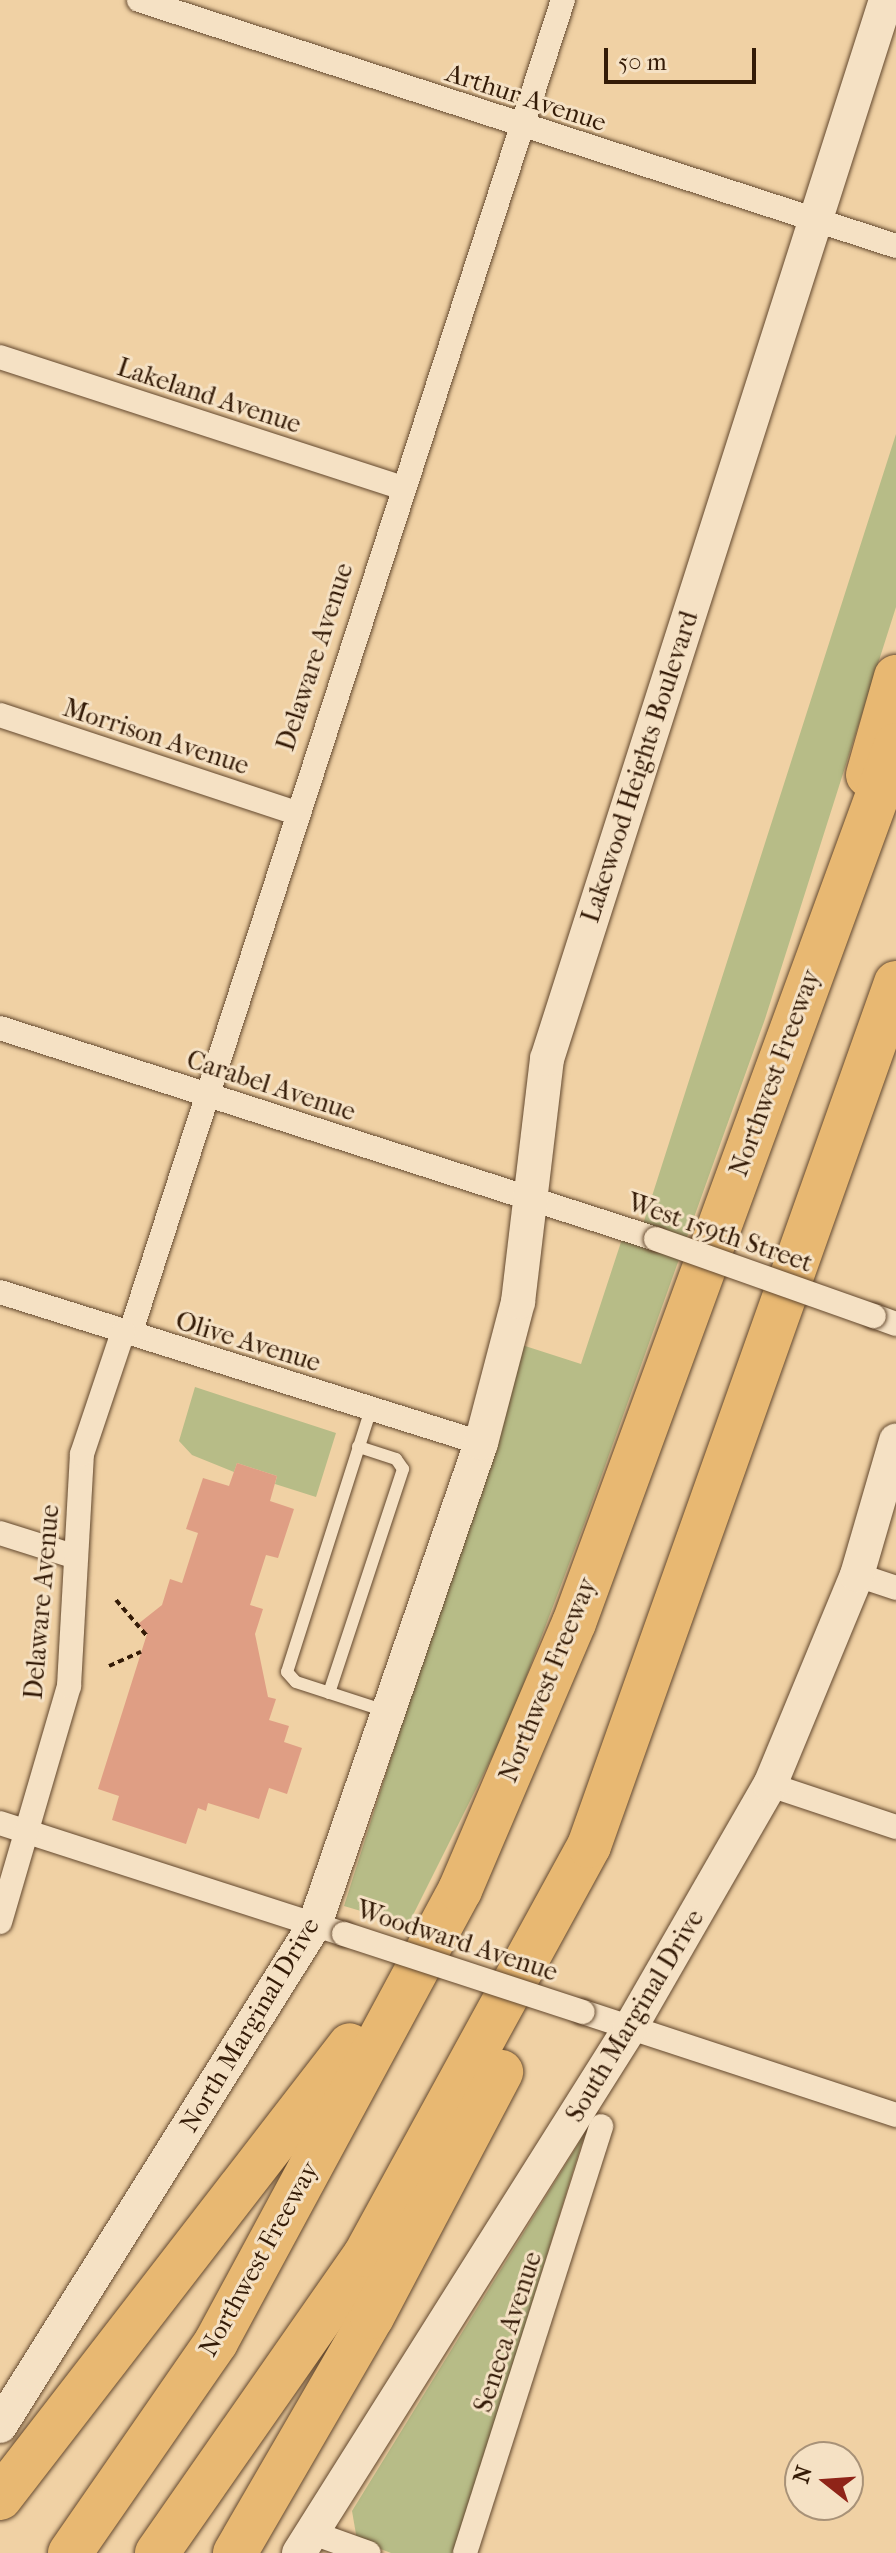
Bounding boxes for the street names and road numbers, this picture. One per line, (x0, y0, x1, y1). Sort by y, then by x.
street label: Arthur Avenue (442, 57, 610, 139)
street label: Lakeland Avenue (113, 352, 305, 440)
street label: Delaware Avenue (270, 559, 360, 755)
street label: Lakewood Heights Boulevard (575, 607, 705, 927)
street label: Morrison Avenue (59, 692, 253, 782)
street label: Northwest Freeway (723, 965, 827, 1181)
street label: Carabel Avenue (183, 1044, 359, 1128)
street label: West 159th Street (624, 1187, 816, 1279)
street label: Olive Avenue (172, 1305, 324, 1379)
street label: Delaware Avenue (18, 1503, 66, 1701)
street label: Northwest Freeway (493, 1573, 603, 1787)
street label: Woodward Avenue (353, 1894, 561, 1988)
street label: South Marginal Drive (559, 1904, 711, 2128)
street label: North Marginal Drive (174, 1912, 326, 2138)
street label: Northwest Freeway (193, 2156, 325, 2362)
street label: Seneca Avenue (467, 2248, 549, 2416)

